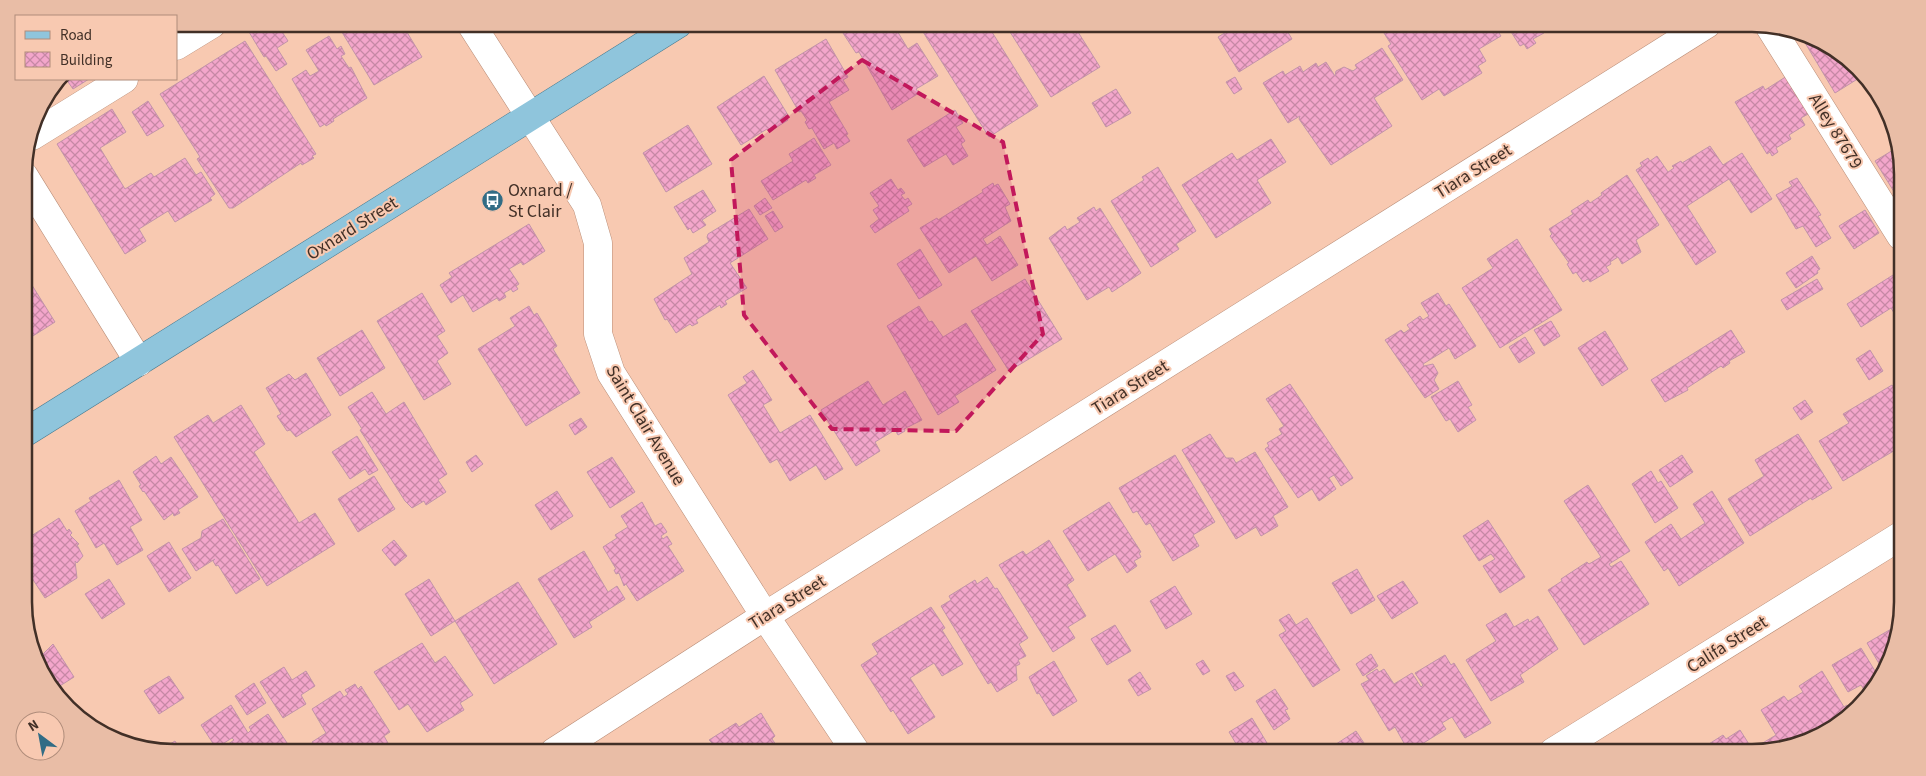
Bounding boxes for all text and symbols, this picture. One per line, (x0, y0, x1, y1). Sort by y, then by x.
legend (15, 15, 178, 80)
text: Road (60, 25, 92, 46)
text: Building (60, 50, 113, 71)
street label: Alley 87679 (1803, 89, 1869, 174)
street label: Tiara Street (1430, 138, 1517, 205)
place label: Oxnard / St Clair (508, 178, 573, 224)
bus stop icon: Oxnard / St Clair (480, 188, 504, 212)
street label: Oxnard Street (302, 190, 403, 266)
street label: Tiara Street (1087, 354, 1174, 421)
street label: Saint Clair Avenue (600, 360, 691, 490)
street label: Tiara Street (744, 569, 831, 636)
street label: Califa Street (1682, 610, 1772, 679)
north arrow (15, 711, 65, 761)
text: N (24, 715, 43, 737)

